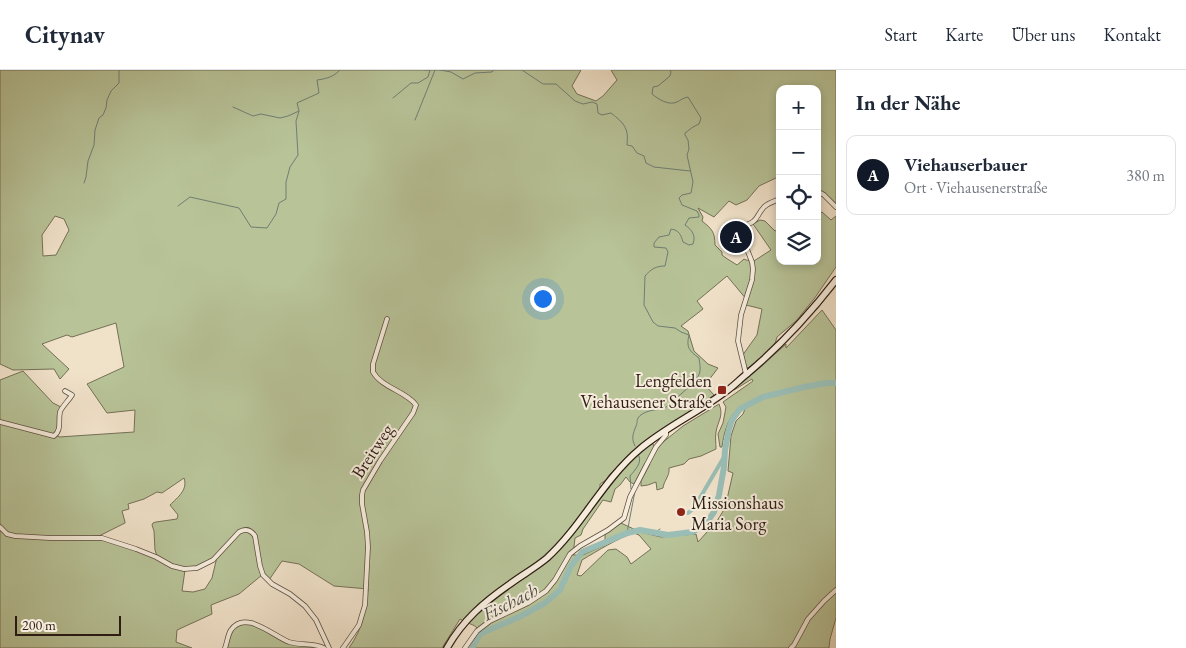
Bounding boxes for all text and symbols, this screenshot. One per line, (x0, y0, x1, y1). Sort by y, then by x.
text: Citynav (25, 19, 105, 50)
text: Start (884, 23, 917, 46)
text: Karte (945, 23, 983, 46)
text: Über uns (1011, 23, 1075, 46)
text: Kontakt (1103, 23, 1161, 46)
map controls (776, 85, 821, 265)
button: + (776, 85, 821, 130)
text: In der Nähe (856, 89, 961, 116)
button: − (776, 130, 821, 175)
text: Viehauserbauer (904, 152, 1027, 177)
text: A (867, 165, 879, 186)
text: 380 m (1126, 165, 1165, 186)
button: locate (776, 175, 821, 220)
text: Ort · Viehausenerstraße (904, 177, 1048, 198)
pin: A (720, 218, 752, 256)
button: layers (776, 220, 821, 265)
your location (530, 286, 556, 312)
place label: Lengfelden Viehausener Straße (581, 369, 712, 413)
marker: Lengfelden Viehausener Straße (716, 384, 728, 396)
street label: Breitweg (346, 419, 398, 483)
place label: Missionshaus Maria Sorg (691, 491, 784, 535)
marker: Missionshaus Maria Sorg (675, 506, 687, 518)
water label: Fischach (477, 577, 542, 627)
scale bar (15, 613, 121, 636)
text: 200 m (22, 616, 56, 634)

